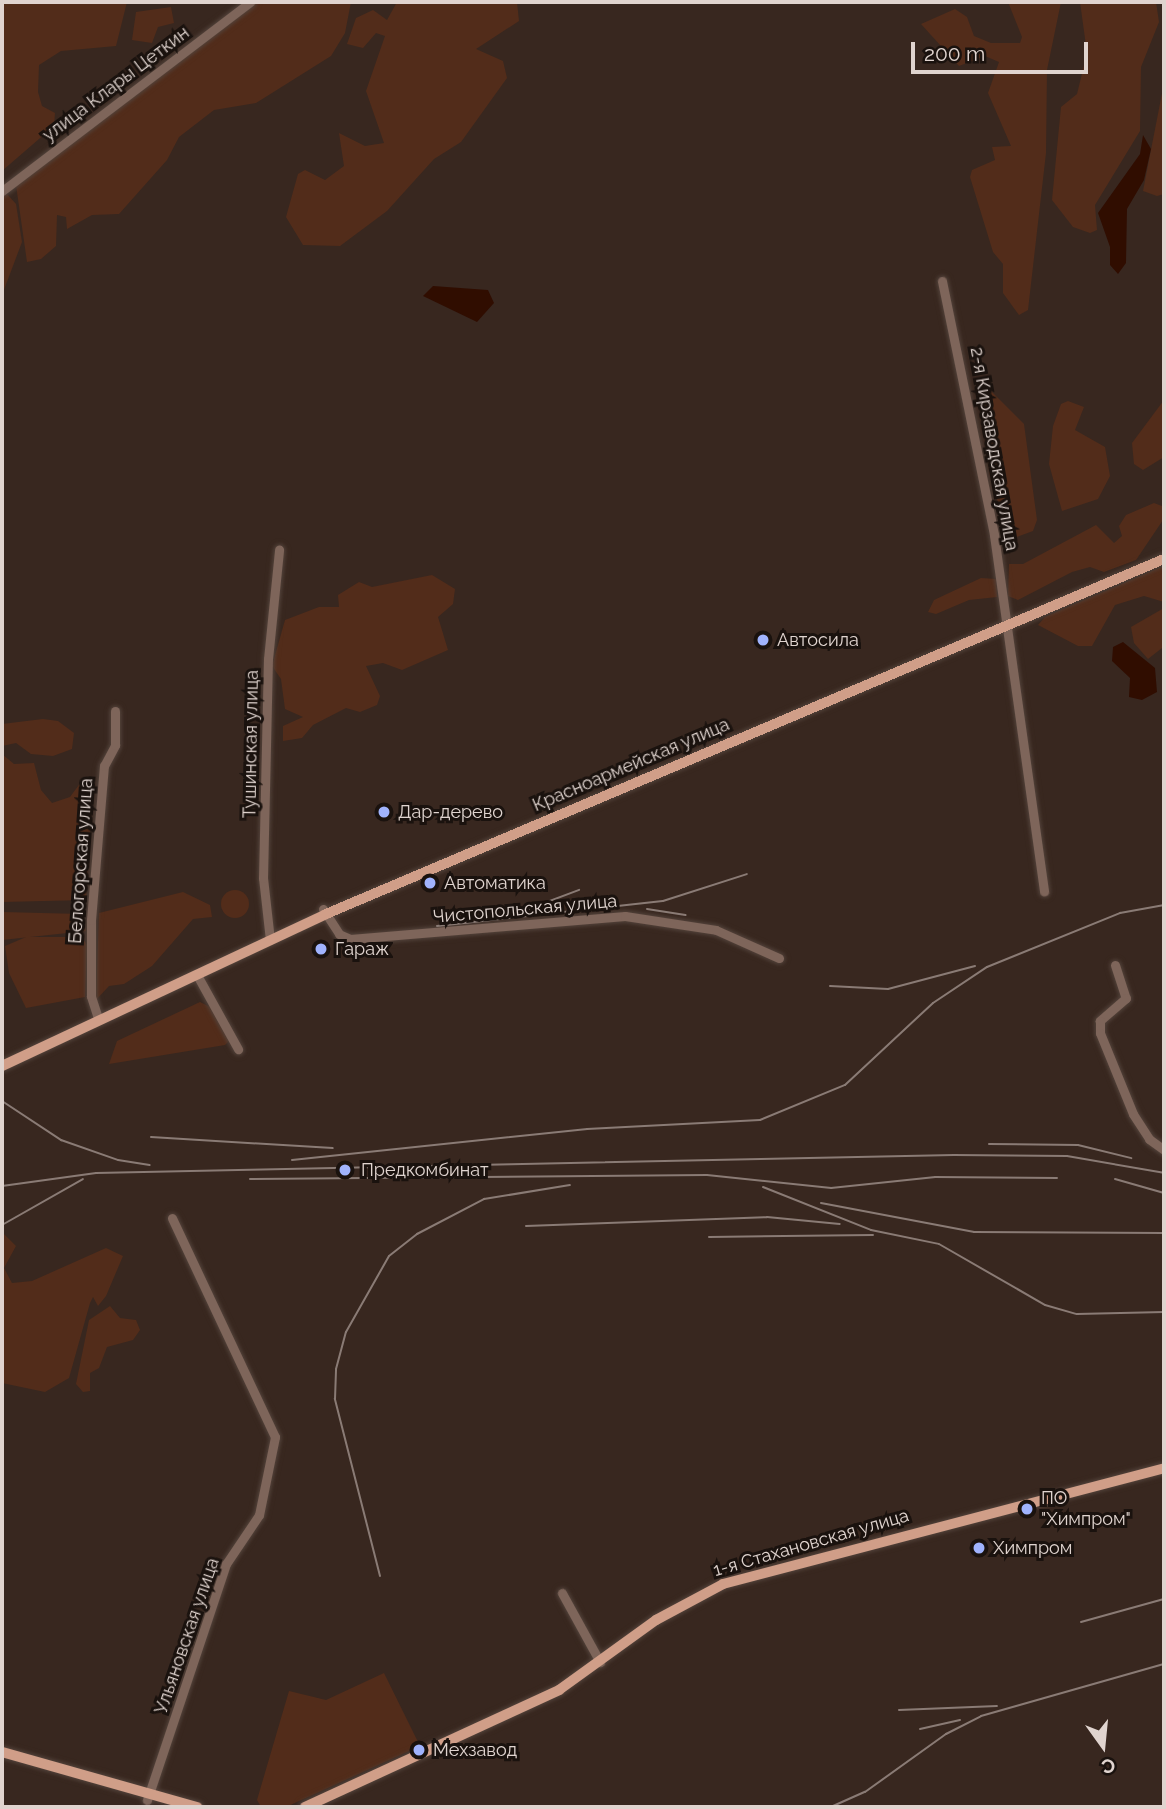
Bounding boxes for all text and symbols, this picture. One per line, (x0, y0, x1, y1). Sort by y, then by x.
street label: улица Клары Цеткин (39, 22, 193, 146)
scale bar (914, 28, 1091, 72)
text: 200 m (924, 41, 985, 66)
street label: 2-я Кирзаводская улица (965, 345, 1023, 553)
place label: Автосила (777, 629, 859, 651)
marker: Автосила (755, 632, 771, 648)
street label: Тушинская улица (239, 669, 263, 819)
street label: Красноармейская улица (529, 714, 733, 816)
street label: Белогорская улица (64, 777, 98, 945)
place label: Дар-дерево (398, 801, 503, 823)
marker: Дар-дерево (376, 804, 392, 820)
place label: Автоматика (444, 872, 546, 894)
marker: Автоматика (422, 875, 438, 891)
street label: Чистопольская улица (432, 890, 618, 928)
place label: Гараж (335, 938, 389, 960)
marker: Гараж (313, 941, 329, 957)
place label: Предкомбинат (361, 1159, 489, 1181)
marker: Предкомбинат (335, 1160, 355, 1180)
place label: ПО "Химпром" (1041, 1488, 1131, 1530)
marker: ПО "Химпром" (1019, 1501, 1035, 1517)
street label: 1-я Стахановская улица (710, 1505, 912, 1581)
place label: Химпром (993, 1537, 1072, 1559)
marker: Химпром (971, 1540, 987, 1556)
street label: Ульяновская улица (150, 1555, 224, 1717)
north arrow (1068, 1711, 1138, 1781)
place label: Мехзавод (433, 1739, 517, 1761)
marker: Мехзавод (411, 1742, 427, 1758)
text: С (1099, 1754, 1118, 1779)

